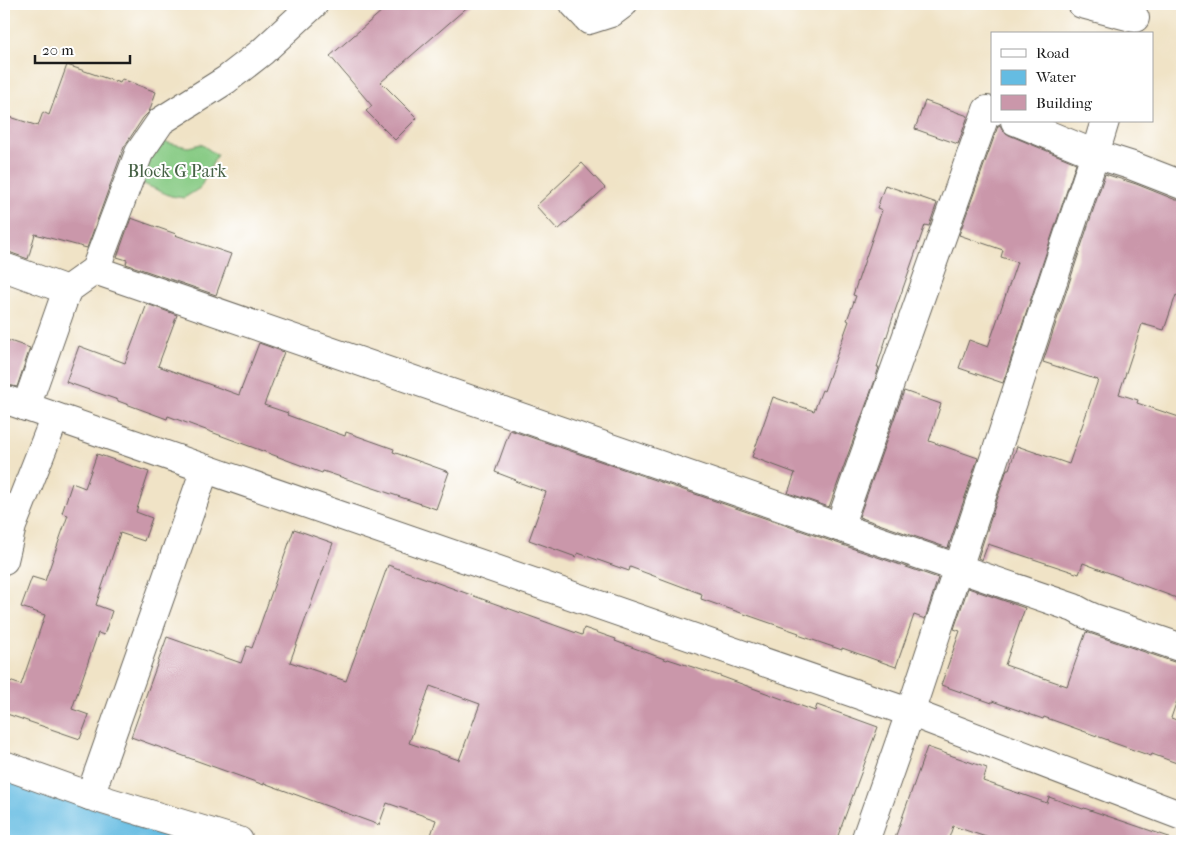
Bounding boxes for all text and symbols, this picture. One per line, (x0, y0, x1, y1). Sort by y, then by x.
scale bar (35, 32, 130, 64)
legend (991, 32, 1154, 122)
text: 20 m (42, 41, 74, 59)
text: Road (1036, 44, 1070, 62)
text: Water (1035, 68, 1076, 86)
text: Building (1036, 94, 1093, 112)
park label: Block G Park (127, 161, 227, 182)

